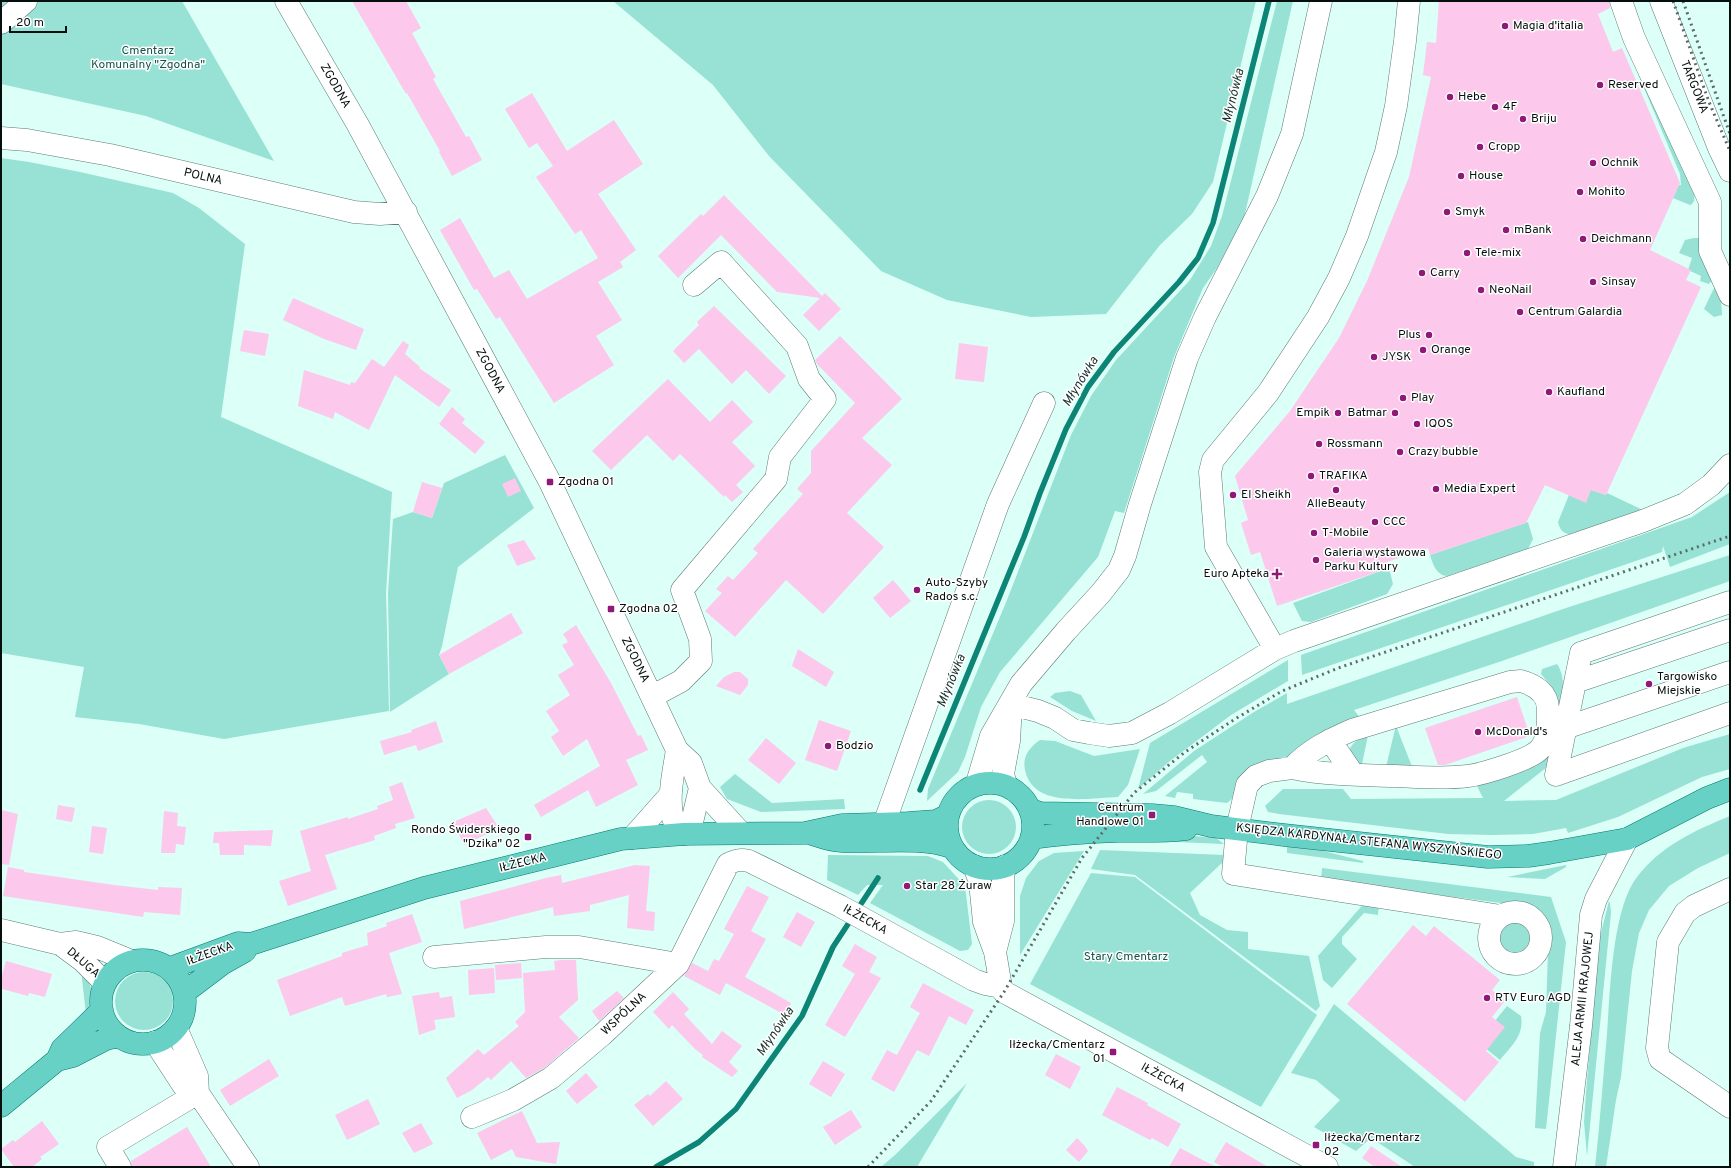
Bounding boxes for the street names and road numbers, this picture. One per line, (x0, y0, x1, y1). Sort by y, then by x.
street label: TARGOWA (1676, 58, 1712, 116)
street label: ZGODNA (316, 61, 354, 111)
street label: POLNA (182, 165, 224, 189)
street label: ZGODNA (471, 346, 509, 396)
street label: ZGODNA (617, 634, 653, 686)
street label: KSIĘDZA KARDYNAŁA STEFANA WYSZYŃSKIEGO (1235, 820, 1503, 864)
street label: IŁŻECKA (498, 849, 548, 877)
street label: IŁŻECKA (840, 901, 890, 939)
street label: ALEJA ARMII KRAJOWEJ (1568, 931, 1598, 1067)
street label: IŁŻECKA (184, 938, 236, 970)
street label: DŁUGA (63, 944, 103, 982)
street label: WSPÓLNA (598, 989, 650, 1039)
street label: IŁŻECKA (1138, 1060, 1188, 1096)

